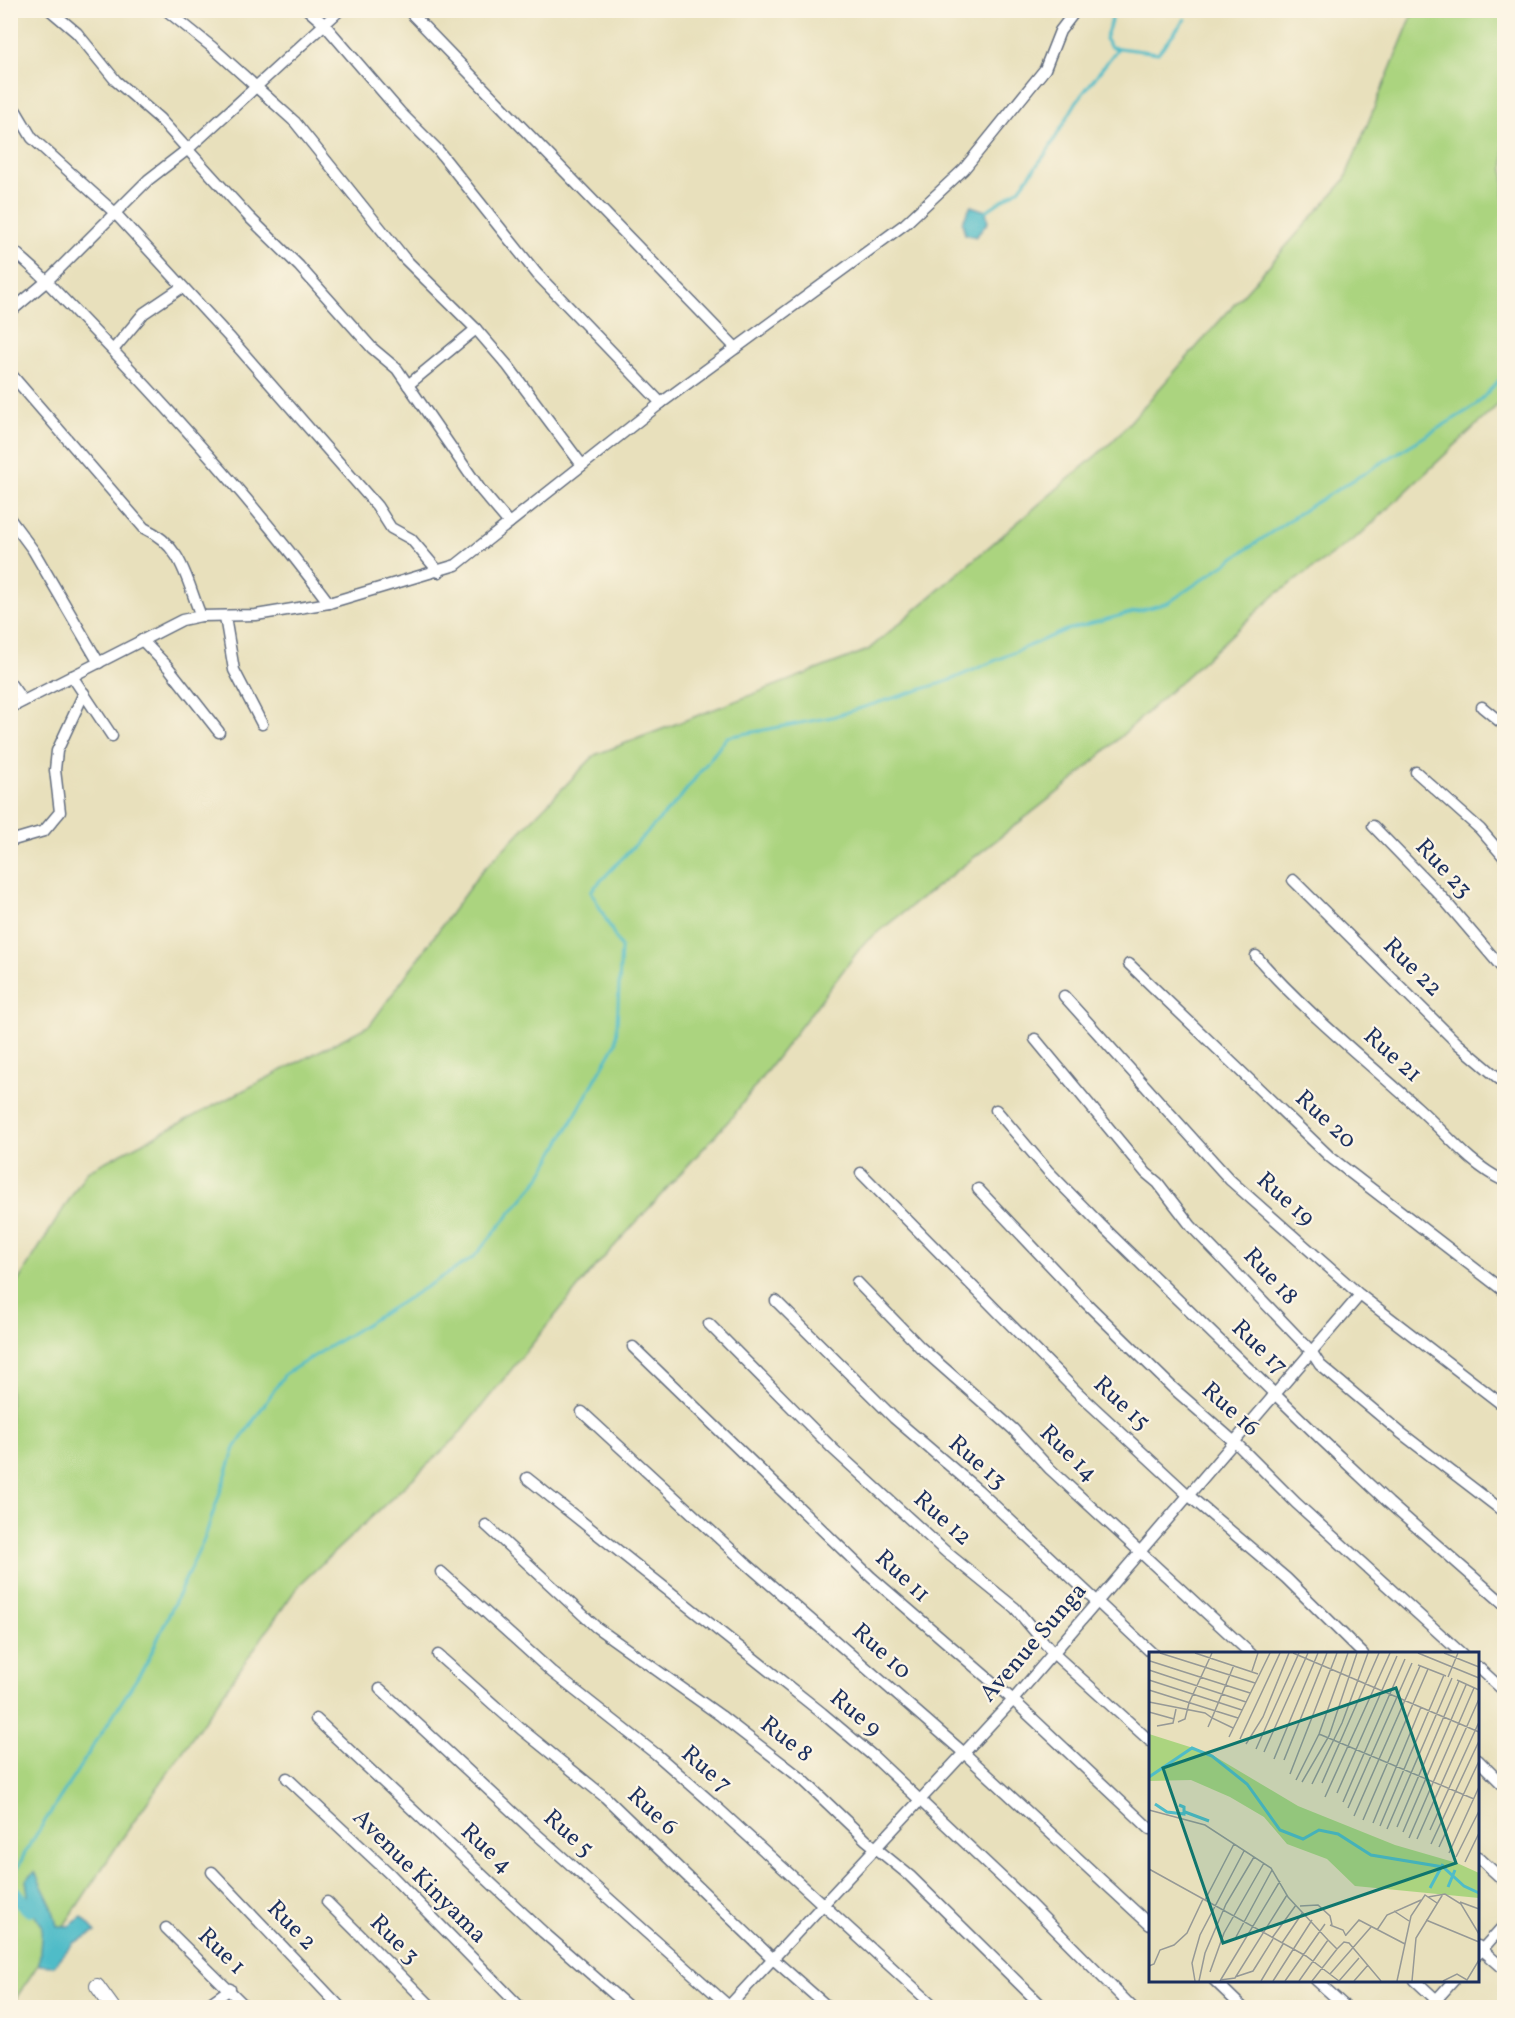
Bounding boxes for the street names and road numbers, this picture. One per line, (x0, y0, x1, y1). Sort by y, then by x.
street label: Rue 23 (1406, 832, 1480, 906)
street label: Rue 22 (1375, 931, 1449, 1005)
street label: Rue 21 (1355, 1021, 1429, 1091)
street label: Rue 20 (1287, 1083, 1363, 1157)
street label: Rue 19 (1248, 1165, 1322, 1235)
street label: Rue 18 (1235, 1241, 1305, 1313)
street label: Rue 17 (1223, 1312, 1295, 1384)
street label: Rue 15 (1085, 1369, 1157, 1439)
street label: Rue 16 (1194, 1375, 1266, 1445)
street label: Rue 14 (1031, 1418, 1105, 1490)
street label: Rue 13 (940, 1428, 1014, 1498)
street label: Rue 12 (905, 1484, 979, 1554)
street label: Rue 11 (867, 1542, 937, 1612)
street label: Avenue Sunga (972, 1576, 1096, 1710)
street label: Rue 10 (844, 1616, 918, 1688)
street label: Rue 9 (822, 1682, 888, 1746)
street label: Rue 8 (753, 1709, 819, 1771)
street label: Rue 7 (673, 1738, 739, 1802)
street label: Rue 6 (619, 1780, 685, 1844)
street label: Avenue Kinyama (344, 1802, 494, 1952)
street label: Rue 5 (535, 1802, 601, 1866)
street label: Rue 4 (452, 1816, 520, 1882)
street label: Rue 2 (258, 1893, 324, 1959)
street label: Rue 3 (361, 1907, 427, 1973)
street label: Rue 1 (189, 1921, 253, 1983)

